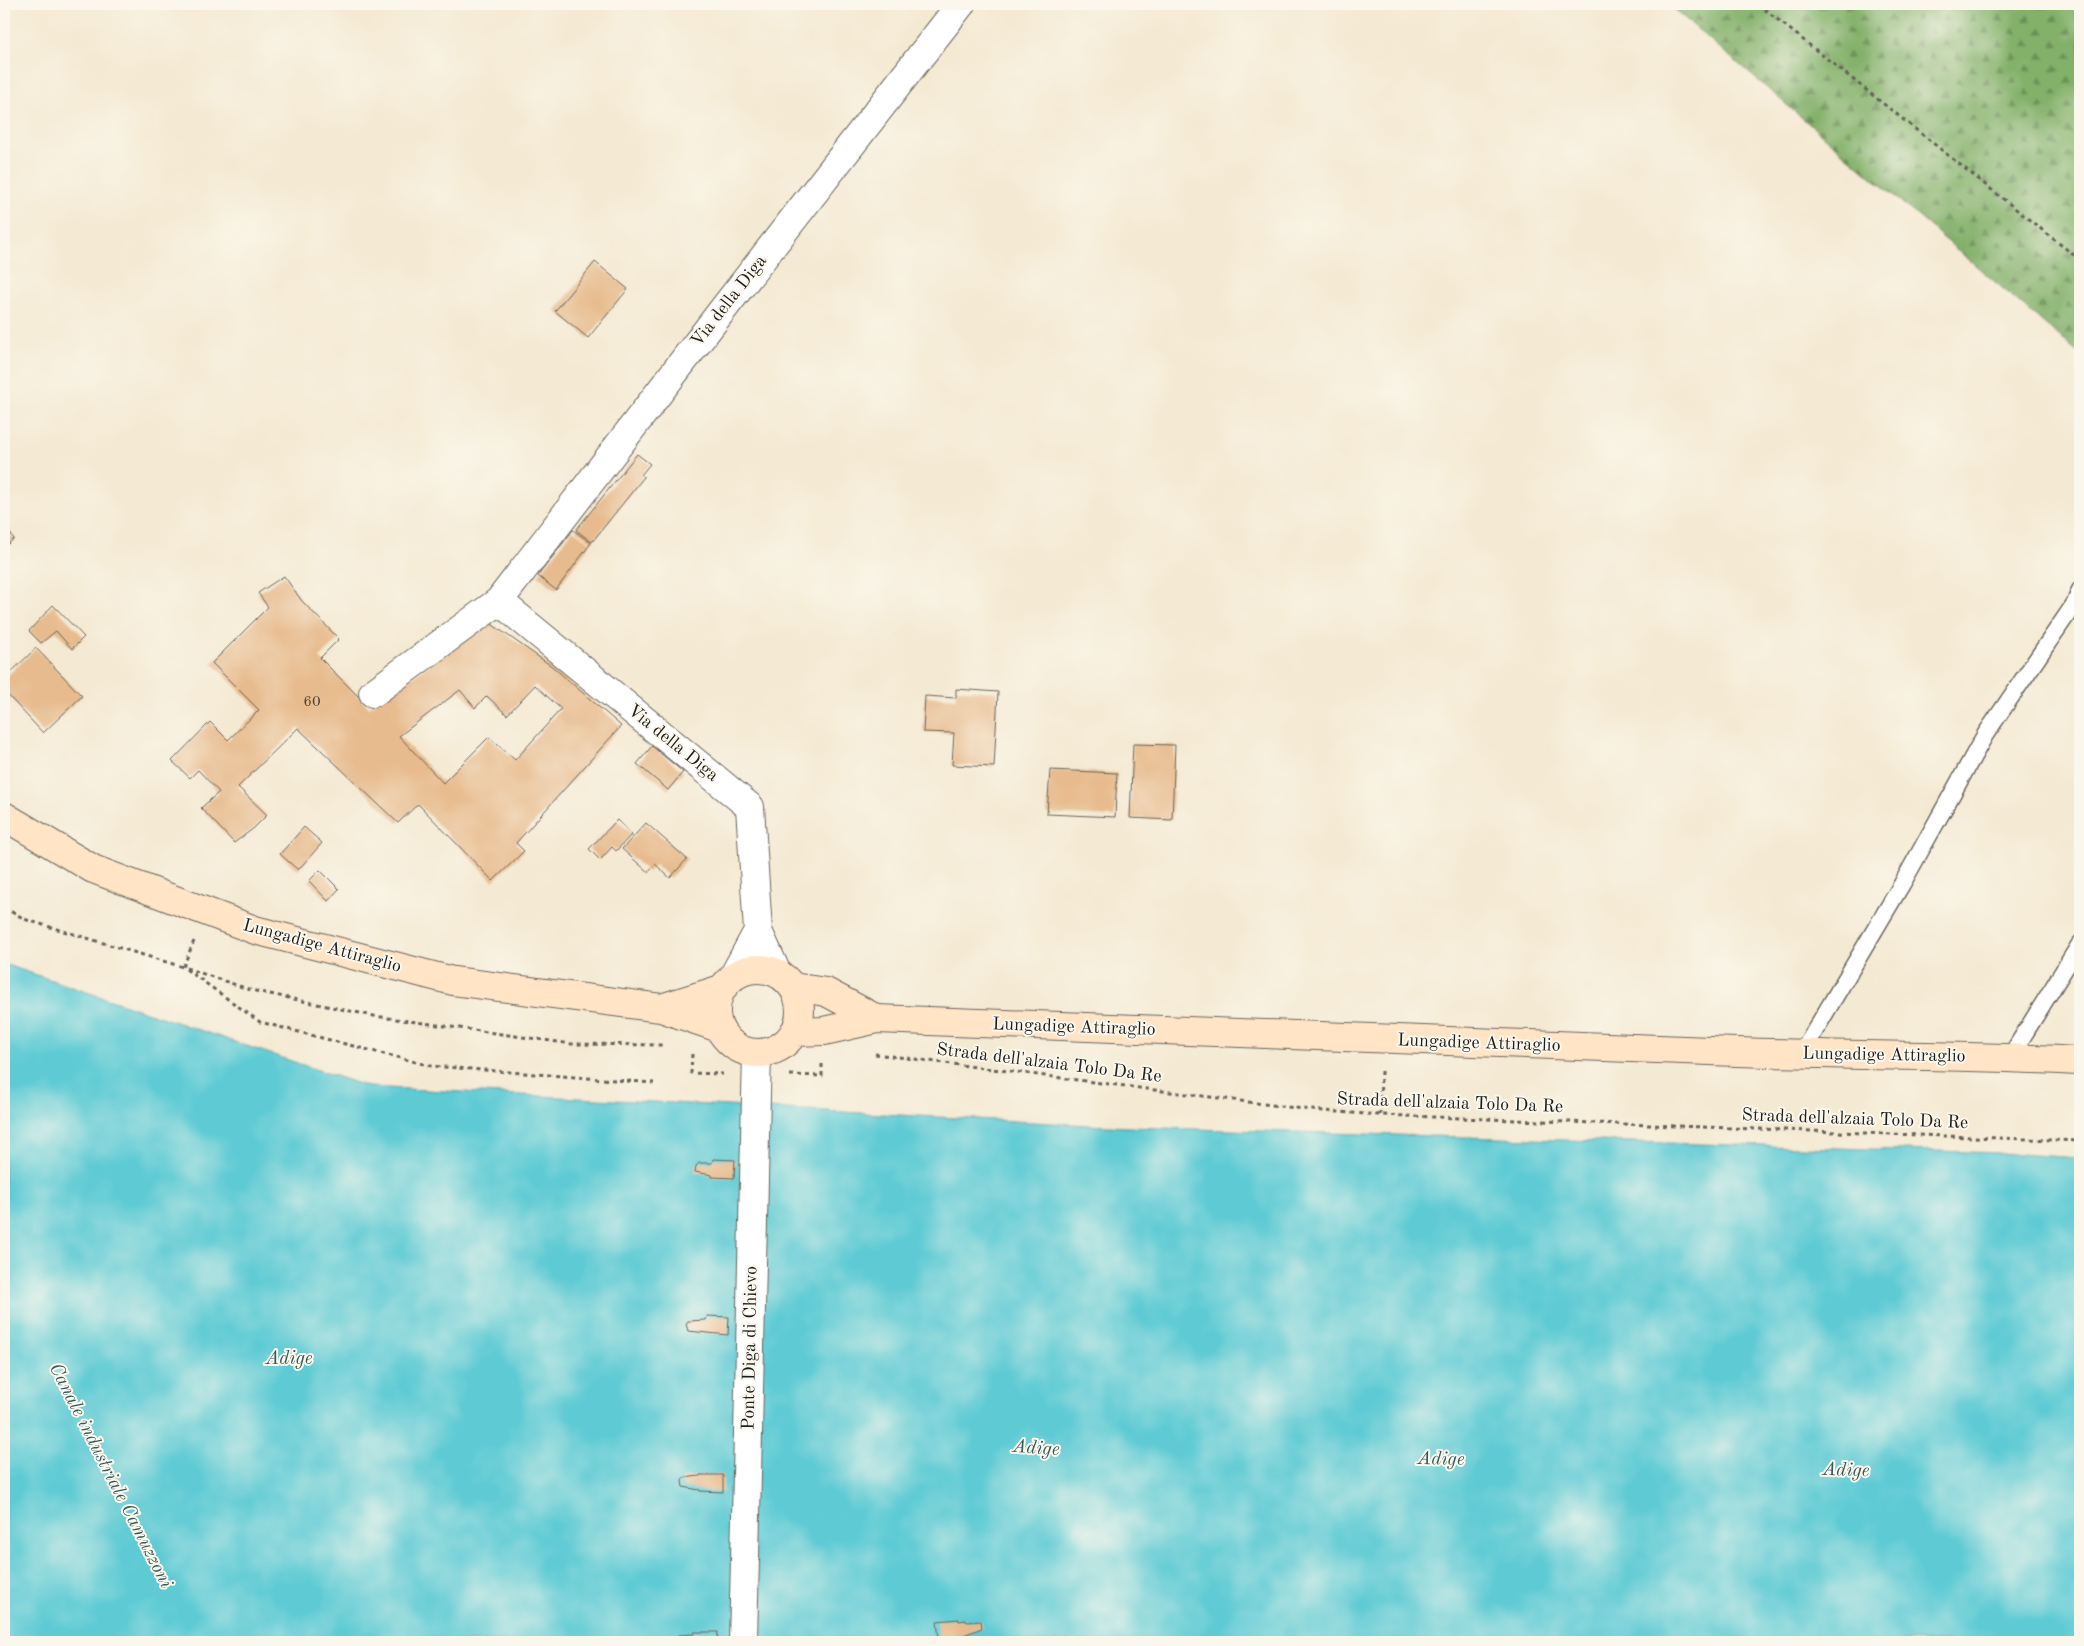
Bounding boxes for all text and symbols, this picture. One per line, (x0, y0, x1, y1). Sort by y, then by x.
street label: Via della Diga (688, 252, 770, 350)
house number: 60 (303, 695, 321, 710)
street label: Via della Diga (624, 701, 722, 785)
street label: Lungadige Attiraglio (241, 916, 403, 976)
street label: Lungadige Attiraglio (992, 1015, 1156, 1039)
street label: Lungadige Attiraglio (1397, 1031, 1561, 1055)
street label: Strada dell'alzaia Tolo Da Re (935, 1040, 1163, 1086)
street label: Lungadige Attiraglio (1802, 1045, 1966, 1065)
street label: Strada dell'alzaia Tolo Da Re (1336, 1090, 1564, 1116)
street label: Strada dell'alzaia Tolo Da Re (1741, 1106, 1969, 1132)
street label: Ponte Diga di Chievo (740, 1266, 760, 1430)
water label: Adige (264, 1350, 313, 1369)
water label: Canale industriale Camuzzoni (45, 1360, 175, 1592)
water label: Adige (1011, 1438, 1060, 1460)
water label: Adige (1416, 1450, 1465, 1470)
water label: Adige (1821, 1461, 1870, 1481)

